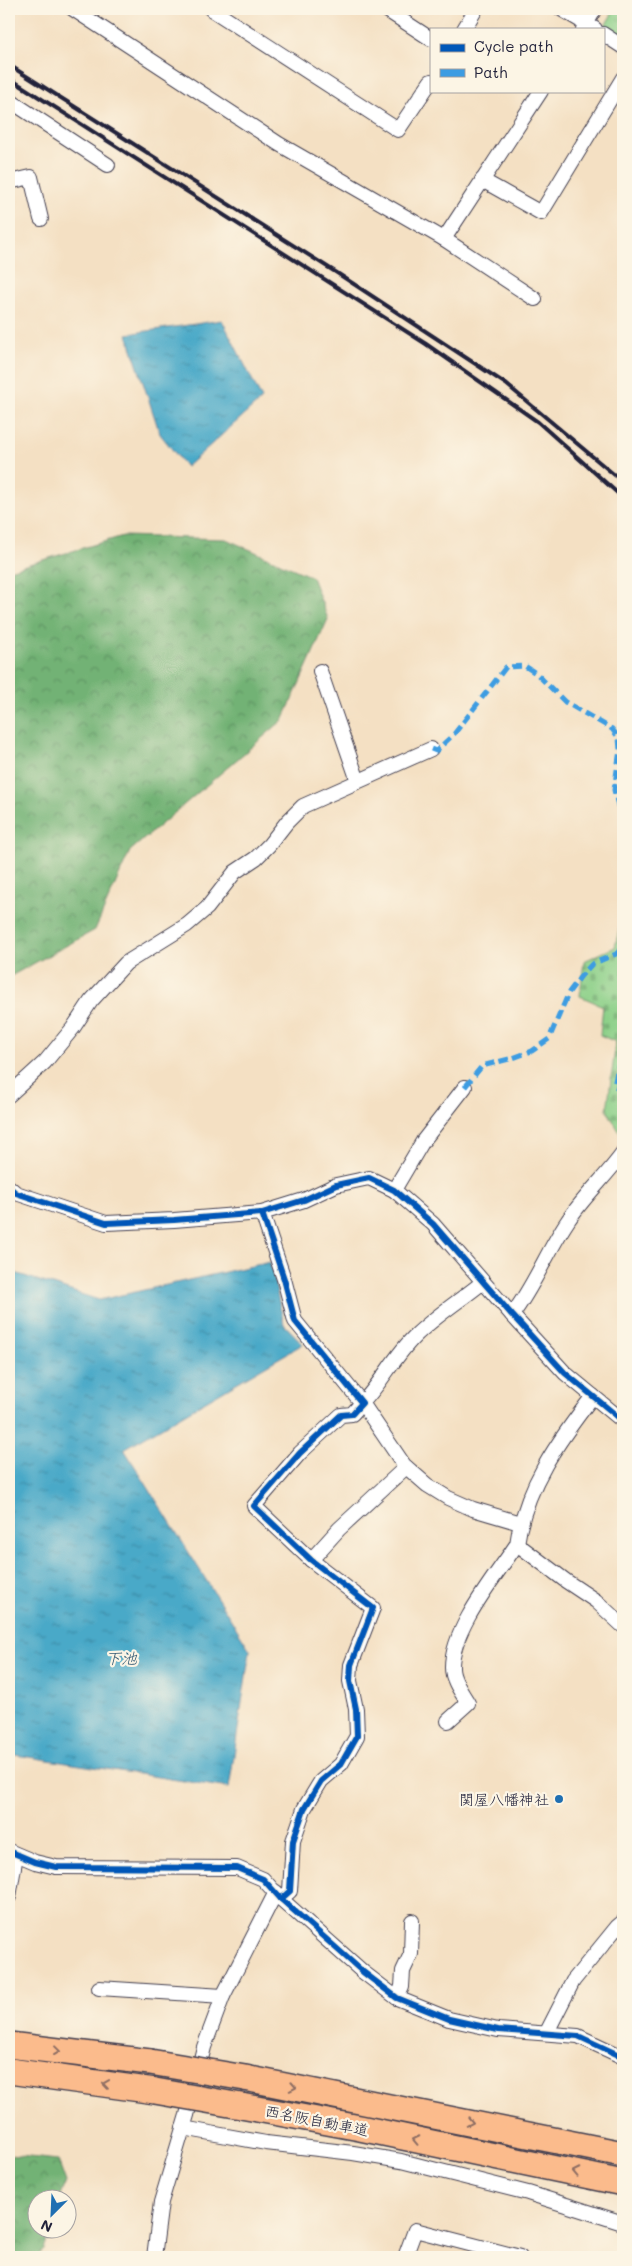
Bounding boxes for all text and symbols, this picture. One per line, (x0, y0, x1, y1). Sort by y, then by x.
legend (430, 28, 604, 92)
text: Cycle path (474, 36, 553, 56)
text: Path (474, 62, 508, 82)
water label: 下池 (105, 1647, 138, 1668)
place label: 関屋八幡神社 (459, 1789, 549, 1809)
marker: 関屋八幡神社 (553, 1793, 565, 1805)
one-way arrow (53, 2045, 61, 2056)
one-way arrow (102, 2080, 111, 2090)
one-way arrow (289, 2081, 298, 2092)
street label: 西名阪自動車道 (264, 2100, 370, 2140)
one-way arrow (465, 2116, 474, 2127)
one-way arrow (412, 2135, 421, 2146)
one-way arrow (571, 2168, 580, 2178)
north arrow (28, 2188, 78, 2238)
text: N (38, 2215, 55, 2237)

